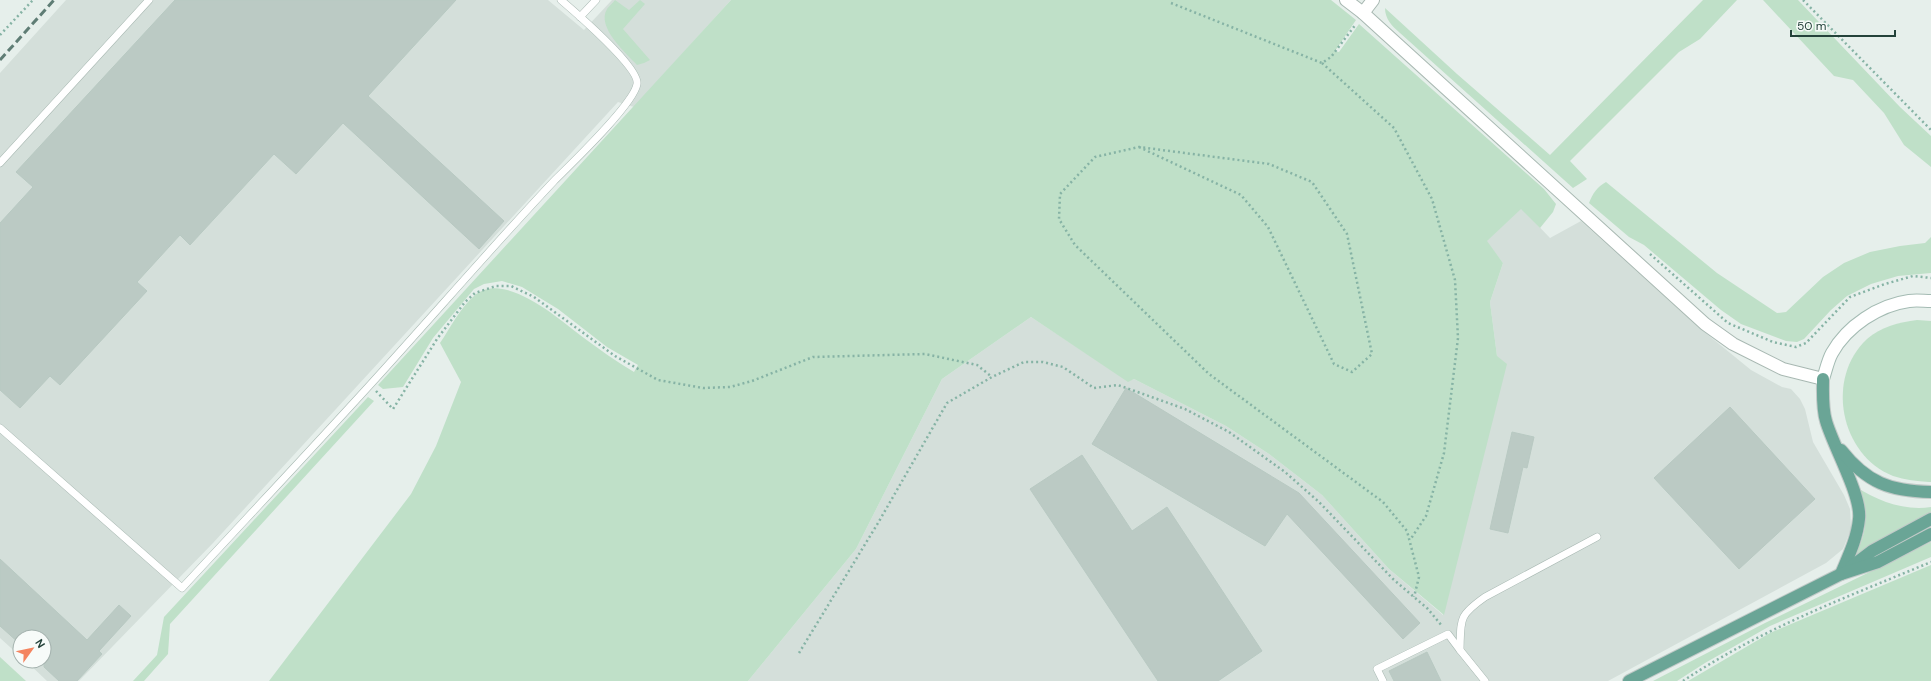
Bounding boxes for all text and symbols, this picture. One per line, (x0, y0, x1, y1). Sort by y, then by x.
scale bar (1791, 12, 1895, 38)
text: 50 m (1797, 18, 1826, 34)
north arrow (12, 629, 52, 669)
text: N (32, 636, 48, 651)

